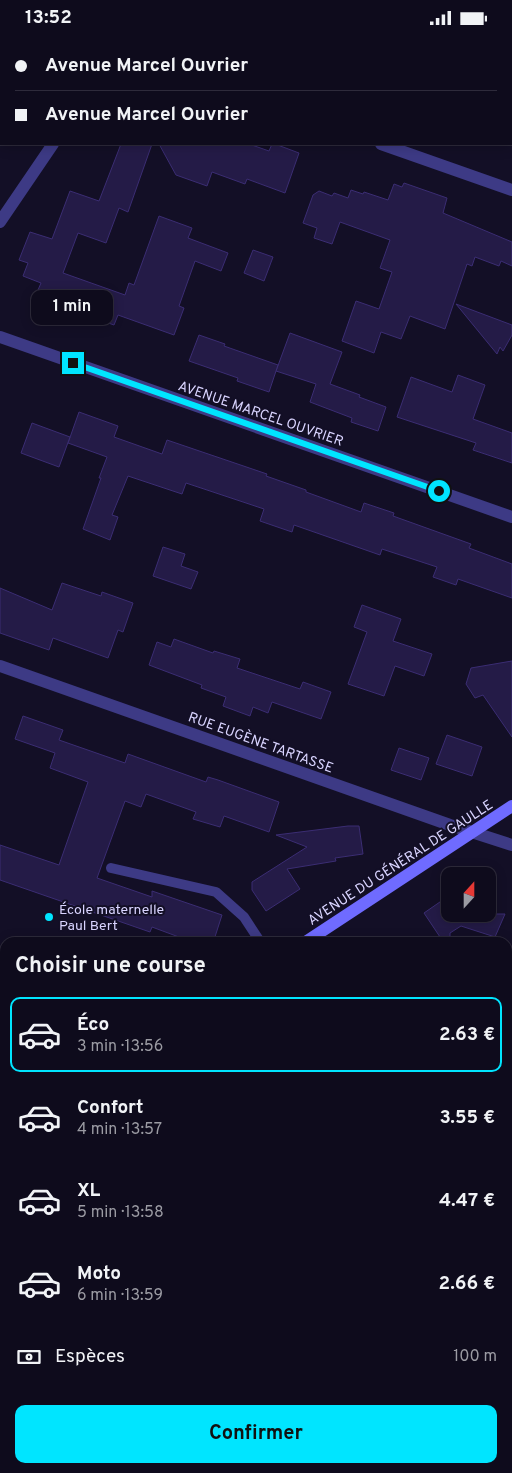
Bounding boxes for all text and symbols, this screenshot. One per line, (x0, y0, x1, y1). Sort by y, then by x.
text: 13:52 (25, 6, 72, 30)
text: Avenue Marcel Ouvrier (45, 54, 248, 78)
text: Avenue Marcel Ouvrier (45, 103, 248, 127)
callout: 1 min (32, 290, 114, 325)
text: 1 min (53, 297, 91, 317)
route end (62, 352, 84, 374)
street label: AVENUE MARCEL OUVRIER (176, 378, 345, 451)
route start (428, 480, 450, 502)
street label: RUE EUGÈNE TARTASSE (186, 708, 336, 778)
street label: AVENUE DU GÉNÉRAL DE GAULLE (304, 796, 497, 930)
north arrow (441, 867, 496, 923)
map controls (441, 867, 496, 922)
place label: École maternelle Paul Bert (59, 901, 164, 935)
marker: École maternelle Paul Bert (43, 911, 55, 923)
text: Choisir une course (15, 953, 206, 980)
icon: car (17, 1012, 62, 1057)
text: Éco (77, 1013, 109, 1037)
text: 2.63 € (439, 1023, 495, 1047)
text: 3 min · 13:56 (77, 1037, 163, 1057)
icon: car (17, 1095, 62, 1140)
text: Confort (77, 1096, 143, 1120)
text: 3.55 € (439, 1106, 495, 1130)
text: 4 min · 13:57 (77, 1120, 162, 1140)
icon: car (17, 1178, 62, 1223)
text: XL (77, 1179, 100, 1203)
text: 4.47 € (439, 1189, 495, 1213)
text: 5 min · 13:58 (77, 1203, 164, 1223)
icon: car (17, 1261, 62, 1306)
text: Moto (77, 1262, 121, 1286)
text: 2.66 € (439, 1272, 495, 1296)
text: 6 min · 13:59 (77, 1286, 163, 1306)
icon: cash (15, 1343, 43, 1371)
text: Espèces (55, 1345, 125, 1369)
text: 100 m (453, 1347, 497, 1367)
button: Confirmer (15, 1405, 497, 1463)

